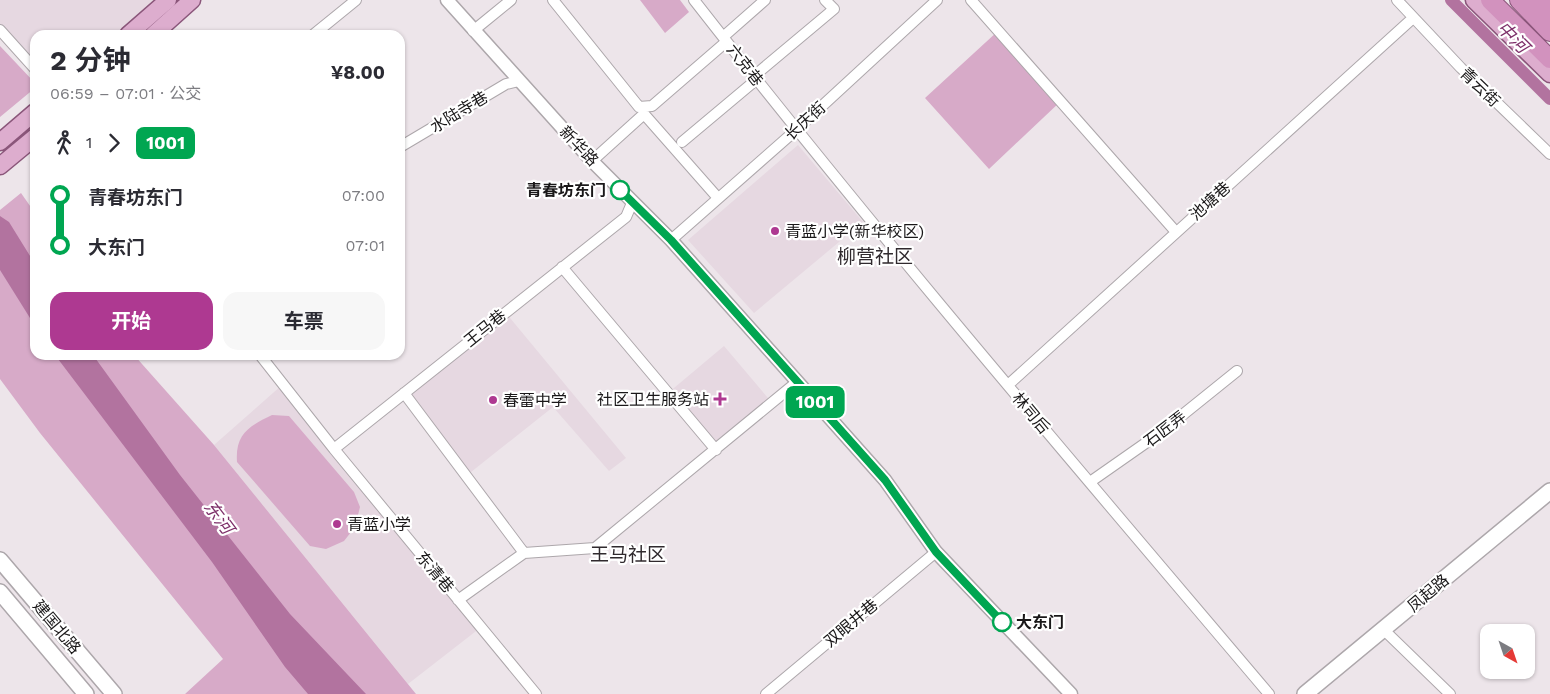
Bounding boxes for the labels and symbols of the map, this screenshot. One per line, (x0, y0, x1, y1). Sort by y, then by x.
water label: 中河 (1493, 17, 1535, 59)
street label: 六克巷 (723, 40, 767, 90)
street label: 青云街 (1456, 63, 1504, 111)
street label: 水陆寺巷 (427, 87, 491, 137)
street label: 长庆街 (781, 98, 829, 144)
street label: 新华路 (556, 122, 602, 170)
street label: 池塘巷 (1186, 178, 1234, 224)
marker: 青春坊东门 (610, 180, 630, 200)
place label: 青春坊东门 (526, 181, 606, 200)
place label: 青蓝小学(新华校区) (785, 222, 924, 241)
marker: 青蓝小学(新华校区) (769, 225, 781, 237)
district label: 柳营社区 (837, 245, 913, 268)
street label: 王马巷 (460, 306, 510, 350)
line badge: 1001 (780, 386, 850, 418)
street label: 林司后 (1008, 389, 1054, 437)
place label: 社区卫生服务站 (597, 390, 709, 409)
place label: 春蕾中学 (503, 391, 567, 410)
marker: 社区卫生服务站 (713, 392, 727, 406)
marker: 春蕾中学 (487, 394, 499, 406)
street label: 石匠弄 (1140, 407, 1190, 451)
water label: 东河 (200, 496, 240, 540)
place label: 青蓝小学 (347, 515, 411, 534)
marker: 青蓝小学 (331, 518, 343, 530)
district label: 王马社区 (590, 543, 666, 566)
street label: 东清巷 (412, 548, 458, 596)
street label: 凤起路 (1404, 570, 1452, 616)
street label: 双眼井巷 (820, 595, 882, 651)
street label: 建国北路 (29, 596, 85, 658)
marker: 大东门 (992, 612, 1012, 632)
place label: 大东门 (1016, 613, 1064, 632)
north arrow (1480, 624, 1535, 679)

